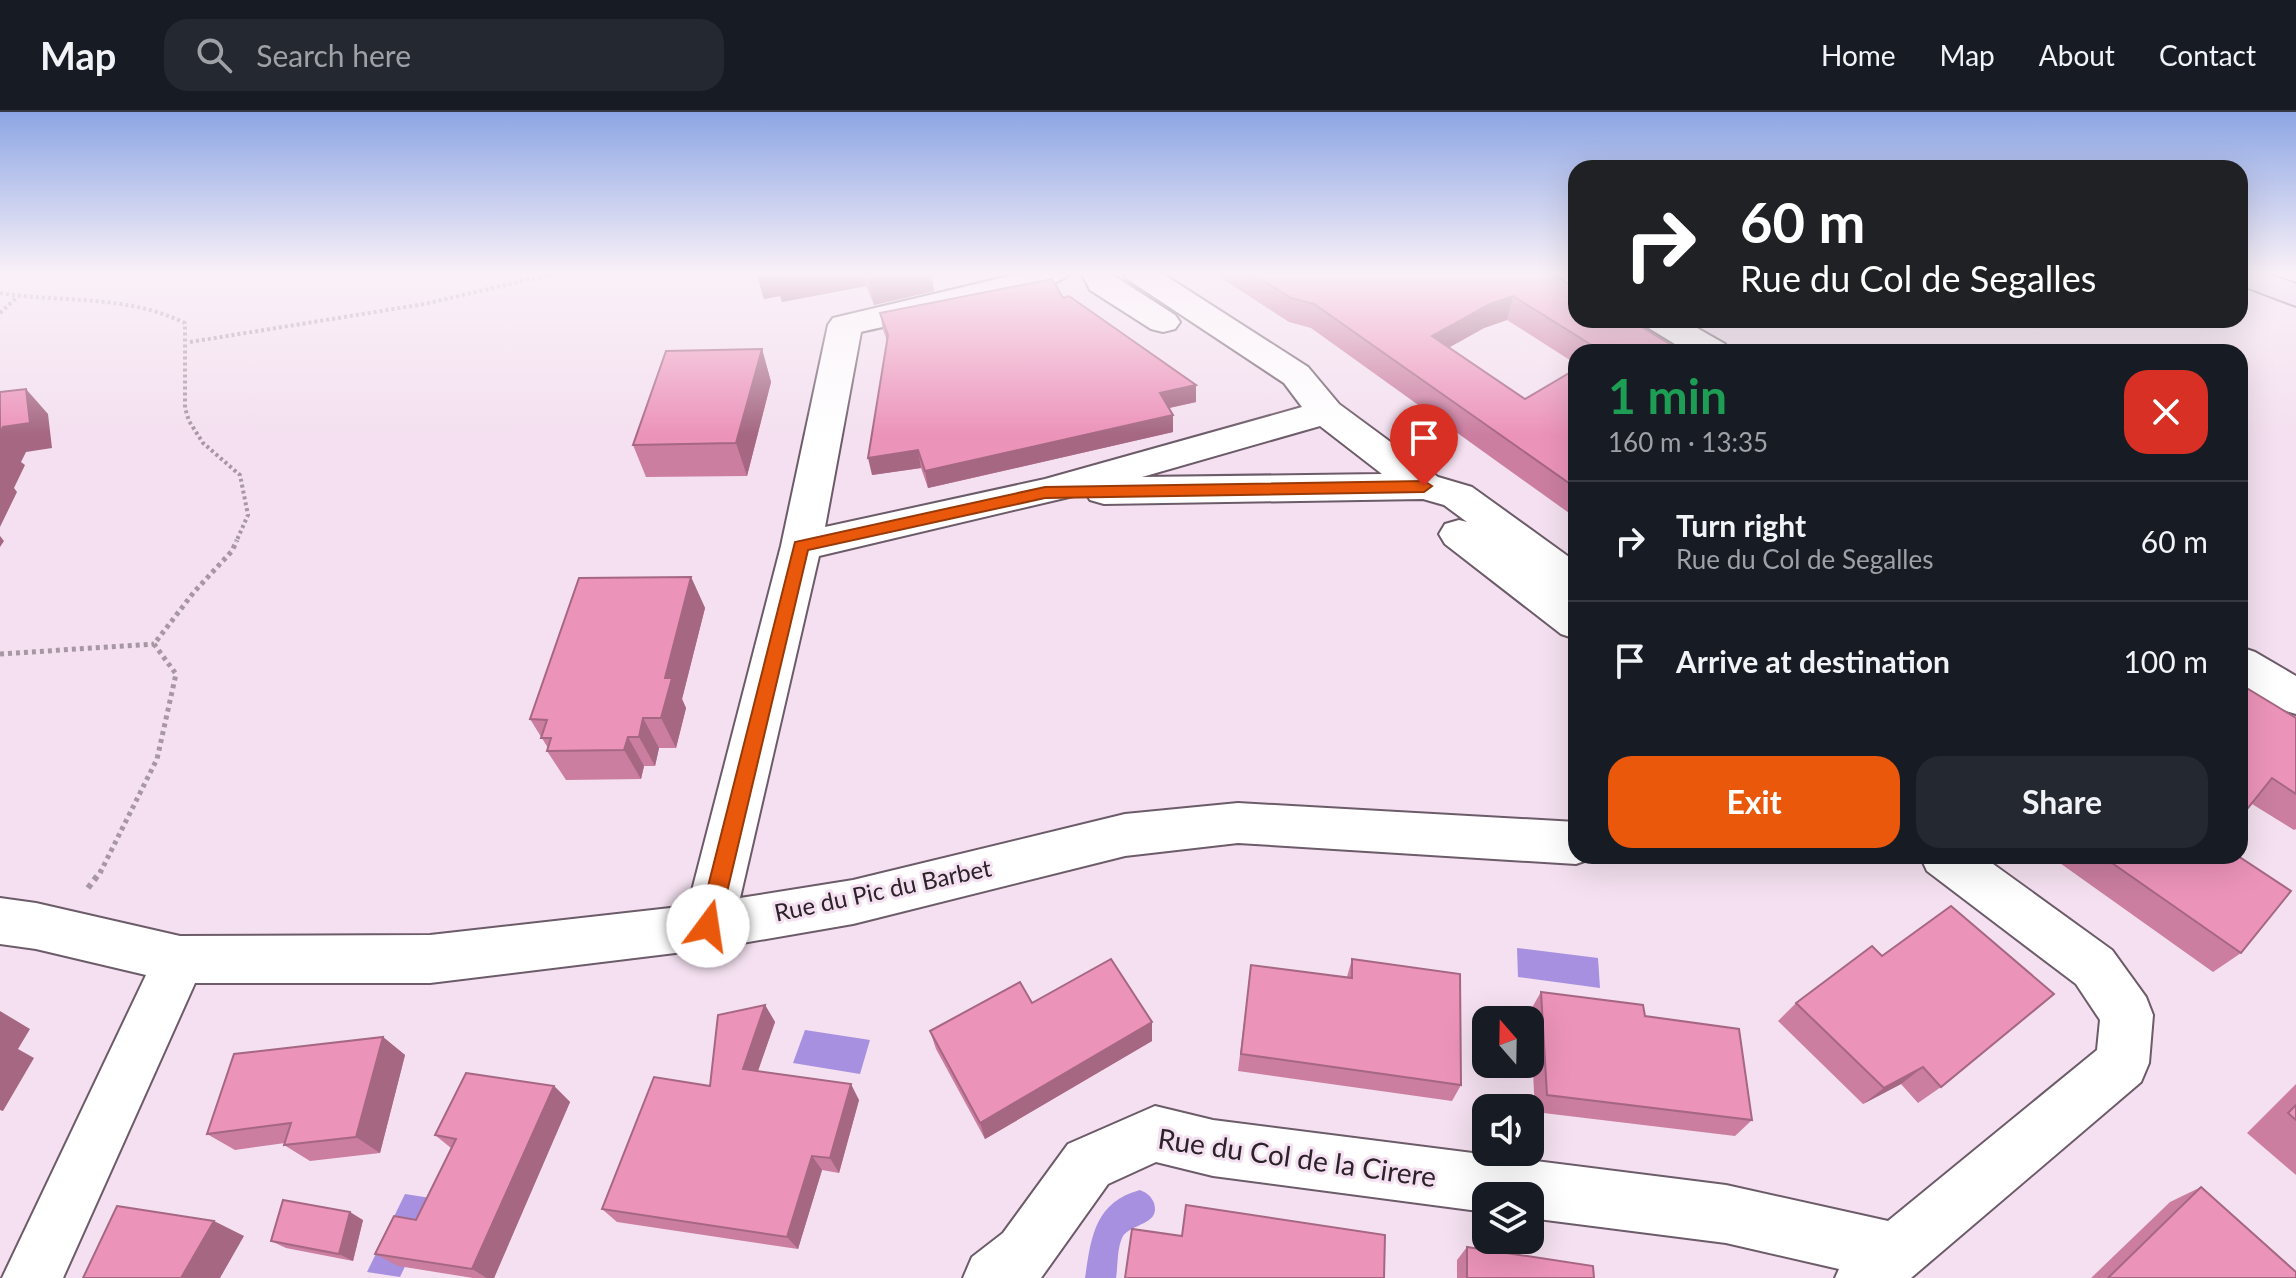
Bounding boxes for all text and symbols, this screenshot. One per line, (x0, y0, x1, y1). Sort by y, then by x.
search box (164, 19, 724, 91)
text: Map (40, 32, 116, 78)
icon: search (192, 33, 236, 77)
text: Search here (256, 37, 411, 73)
text: Home (1821, 38, 1896, 72)
text: Map (1940, 38, 1995, 72)
text: About (2039, 38, 2115, 72)
text: Contact (2159, 38, 2256, 72)
text: 60 m (1740, 188, 1865, 255)
icon: right (1608, 192, 1712, 296)
text: Rue du Col de Segalles (1740, 256, 2096, 300)
text: 1 min (1608, 367, 1727, 424)
button: close (2124, 370, 2208, 454)
pin (1390, 404, 1458, 486)
icon: arrive (1402, 416, 1446, 460)
text: 160 m · 13:35 (1608, 426, 1768, 458)
text: Turn right (1676, 507, 1806, 543)
icon: right (1608, 519, 1652, 563)
text: 60 m (2141, 523, 2208, 559)
text: Rue du Col de Segalles (1676, 543, 1933, 575)
icon: arrive (1608, 639, 1652, 683)
text: Arrive at destination (1676, 643, 1950, 679)
text: 100 m (2123, 643, 2208, 679)
button: Exit (1608, 756, 1900, 848)
button: Share (1916, 756, 2208, 848)
street label: Rue du Pic du Barbet (772, 852, 994, 927)
position arrow (666, 884, 750, 968)
north arrow (1472, 1006, 1544, 1078)
map controls (1472, 1006, 1544, 1254)
button: sound (1472, 1094, 1544, 1166)
street label: Rue du Col de la Cirere (1156, 1121, 1438, 1193)
button: layers (1472, 1182, 1544, 1254)

